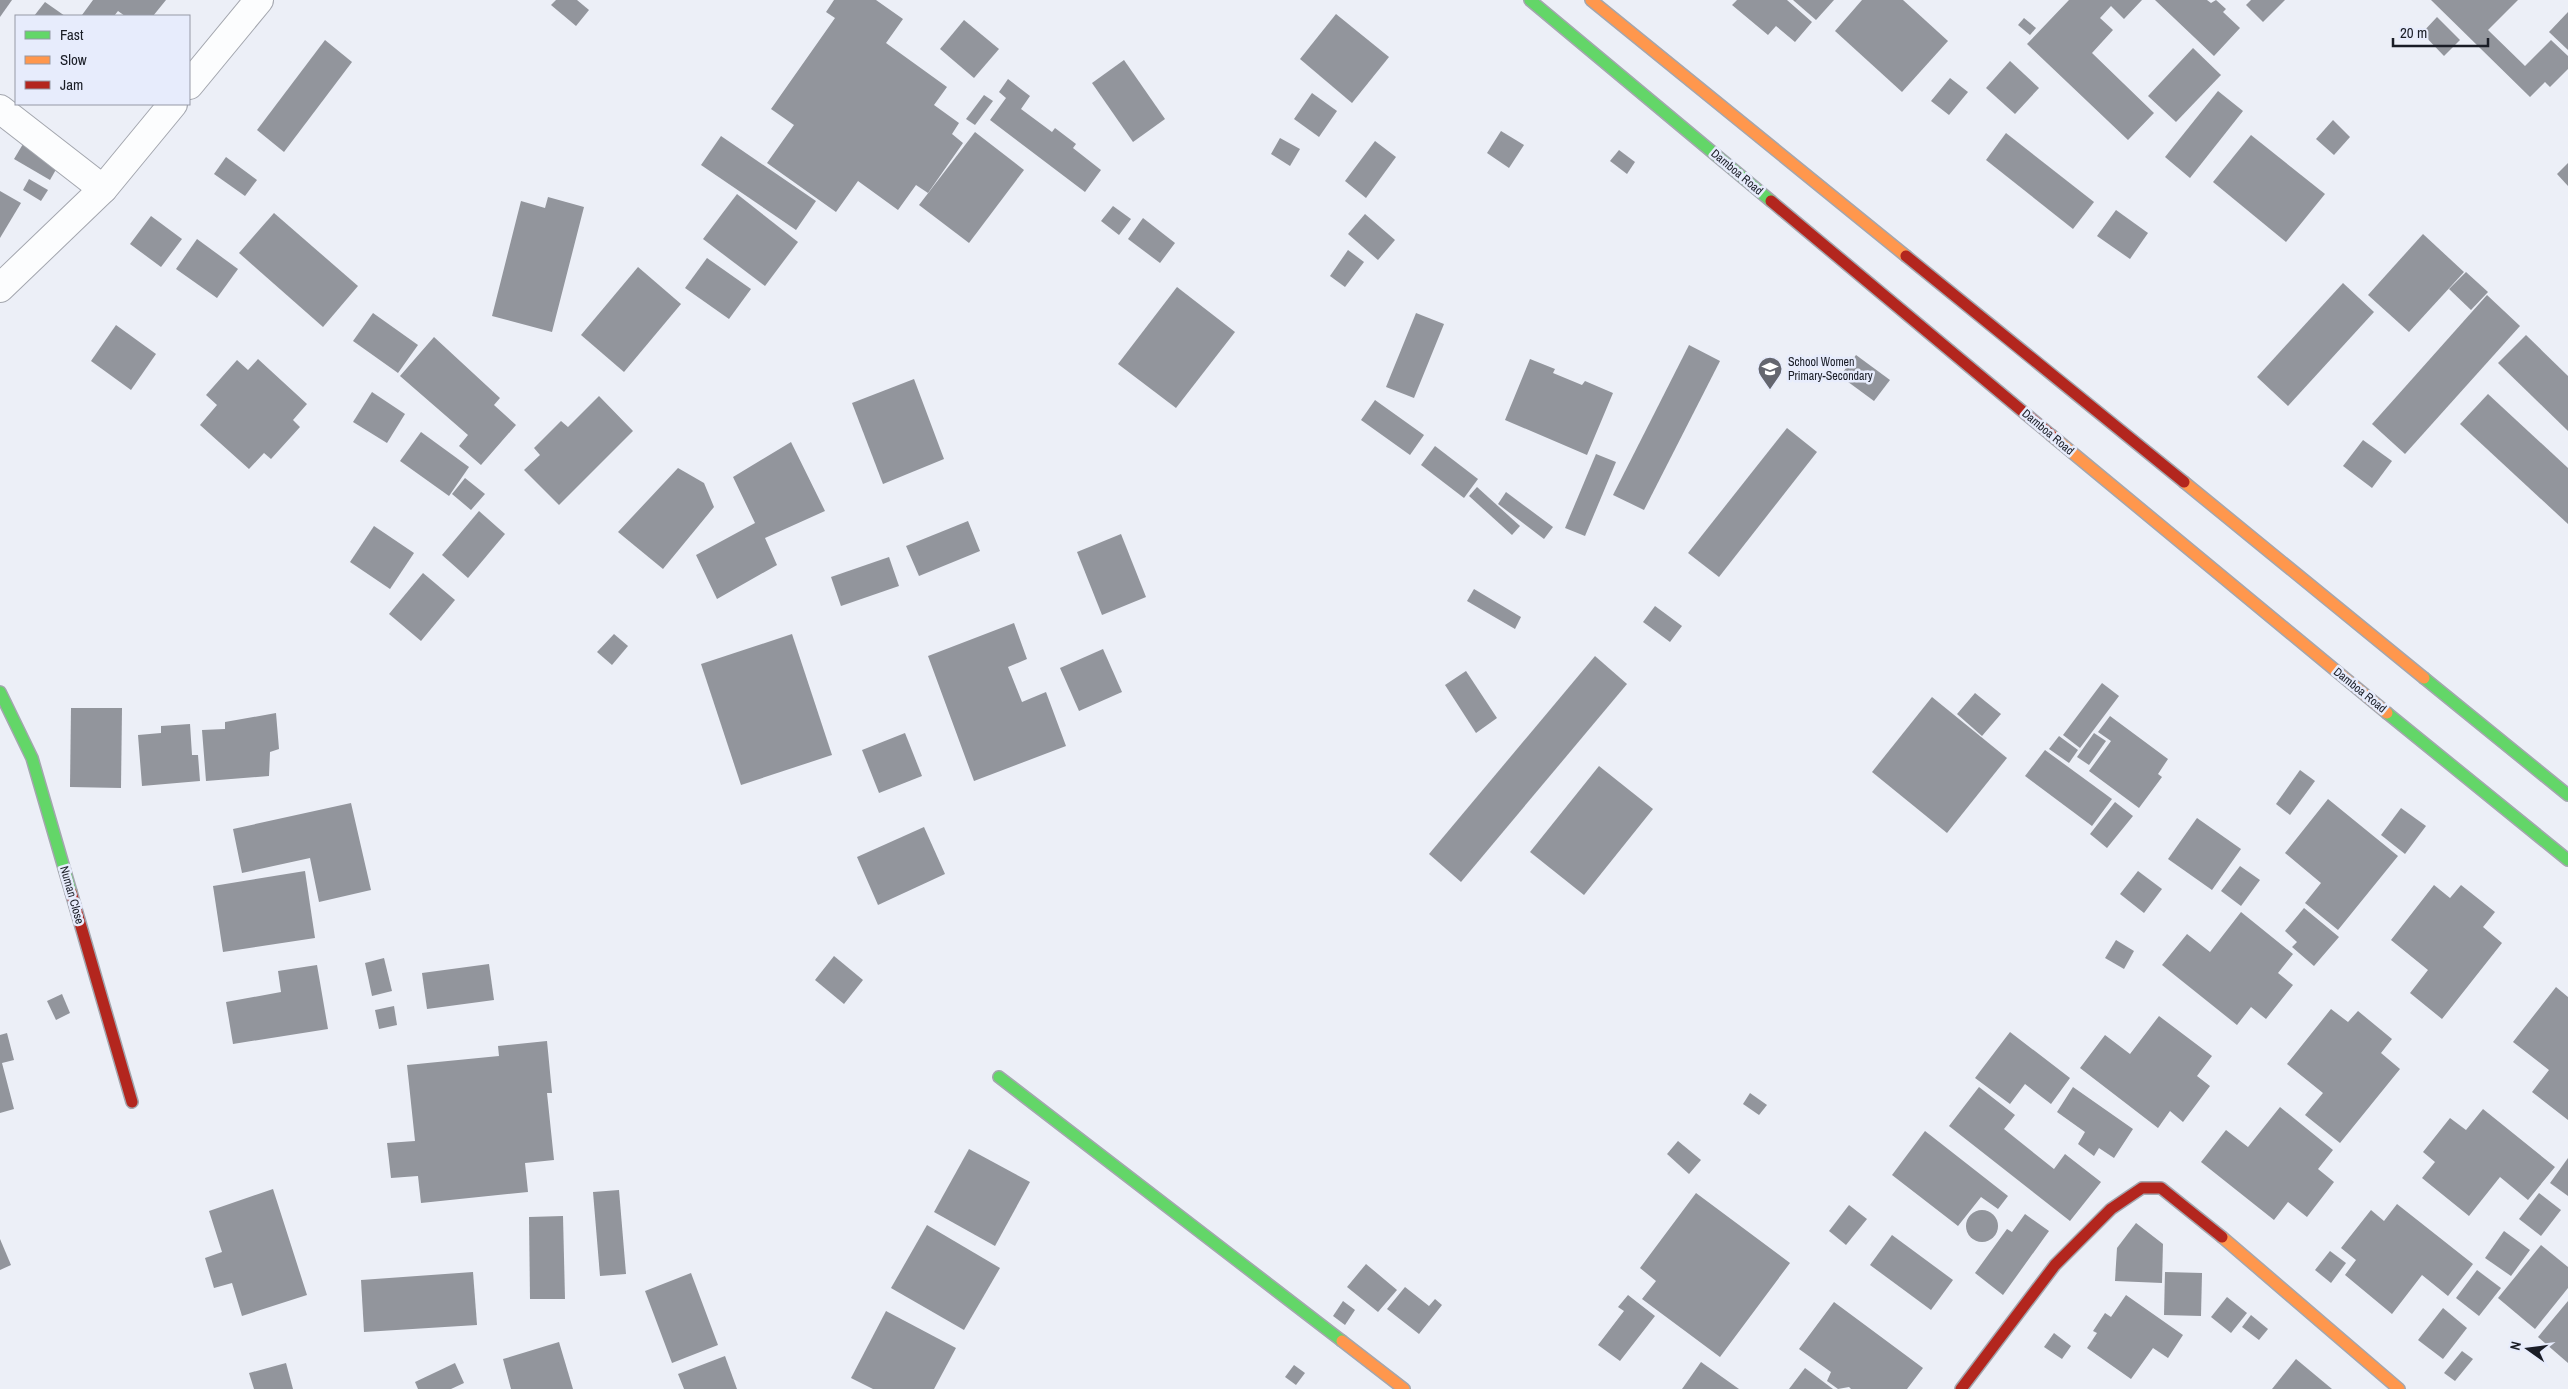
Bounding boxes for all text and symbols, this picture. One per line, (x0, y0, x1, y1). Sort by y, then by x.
legend (15, 15, 190, 105)
scale bar (2393, 15, 2488, 47)
text: 20 m (2400, 22, 2427, 43)
text: Fast (60, 24, 84, 45)
text: Slow (60, 49, 87, 70)
text: Jam (60, 74, 83, 95)
street label: Damboa Road (1708, 145, 1766, 199)
place label: School Women Primary-Secondary (1788, 354, 1873, 384)
school or university icon: School Women Primary-Secondary (1757, 356, 1783, 390)
street label: Damboa Road (2019, 405, 2077, 459)
street label: Damboa Road (2330, 664, 2390, 716)
street label: Numan Close (56, 864, 88, 926)
north arrow (2503, 1324, 2553, 1374)
text: N (2506, 1340, 2525, 1352)

